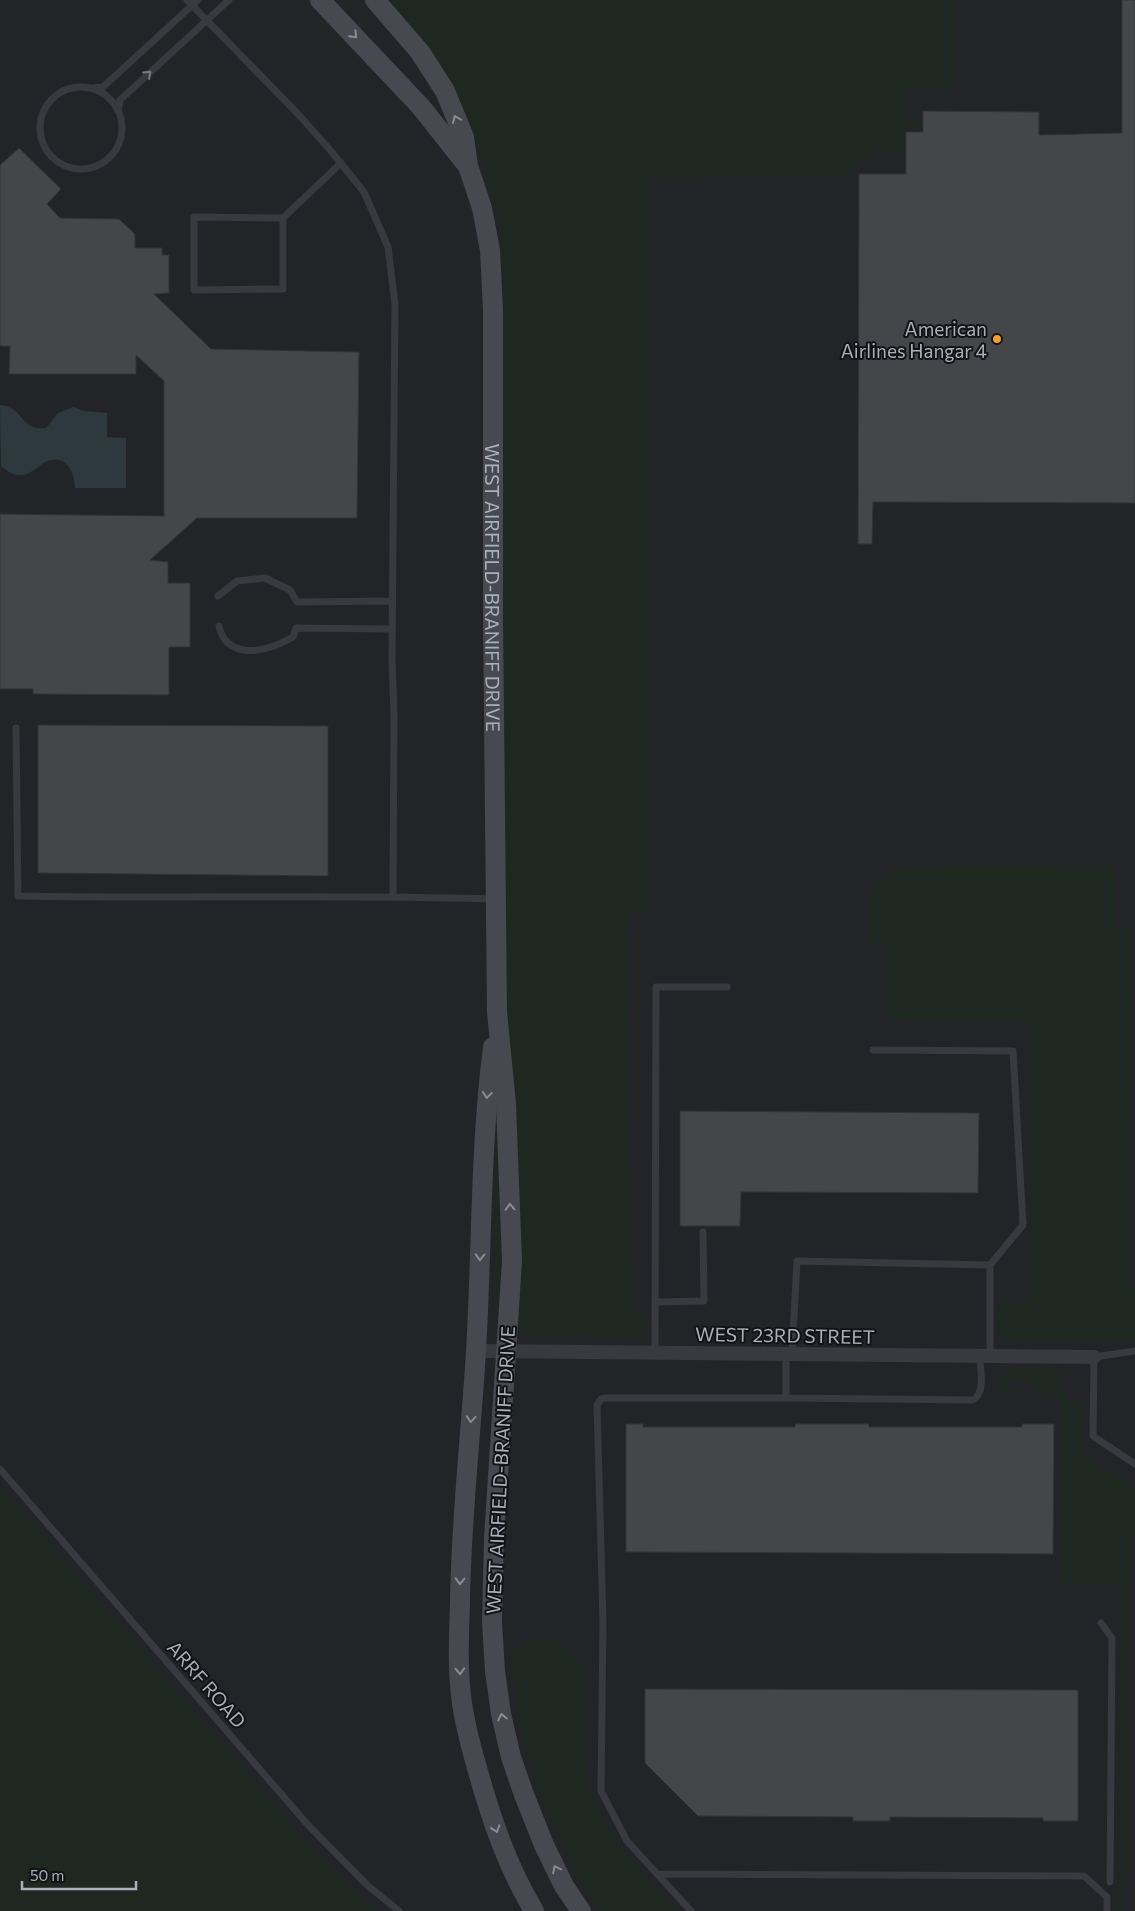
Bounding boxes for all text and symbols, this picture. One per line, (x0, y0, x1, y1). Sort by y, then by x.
one-way arrow (348, 29, 357, 38)
one-way arrow (143, 71, 152, 80)
one-way arrow (452, 116, 462, 124)
place label: American Airlines Hangar 4 (841, 317, 987, 362)
marker: American Airlines Hangar 4 (991, 333, 1003, 345)
street label: WEST AIRFIELD-BRANIFF DRIVE (482, 443, 506, 732)
one-way arrow (482, 1091, 493, 1099)
one-way arrow (505, 1203, 515, 1210)
one-way arrow (474, 1253, 485, 1261)
street label: WEST 23RD STREET (695, 1322, 875, 1348)
street label: WEST AIRFIELD-BRANIFF DRIVE (481, 1325, 519, 1615)
one-way arrow (465, 1415, 476, 1423)
one-way arrow (455, 1578, 465, 1586)
street label: ARRF ROAD (163, 1636, 251, 1732)
one-way arrow (454, 1667, 465, 1675)
one-way arrow (497, 1712, 508, 1721)
one-way arrow (490, 1824, 500, 1833)
scale bar (22, 1858, 136, 1890)
one-way arrow (552, 1865, 562, 1874)
text: 50 m (30, 1866, 64, 1884)

